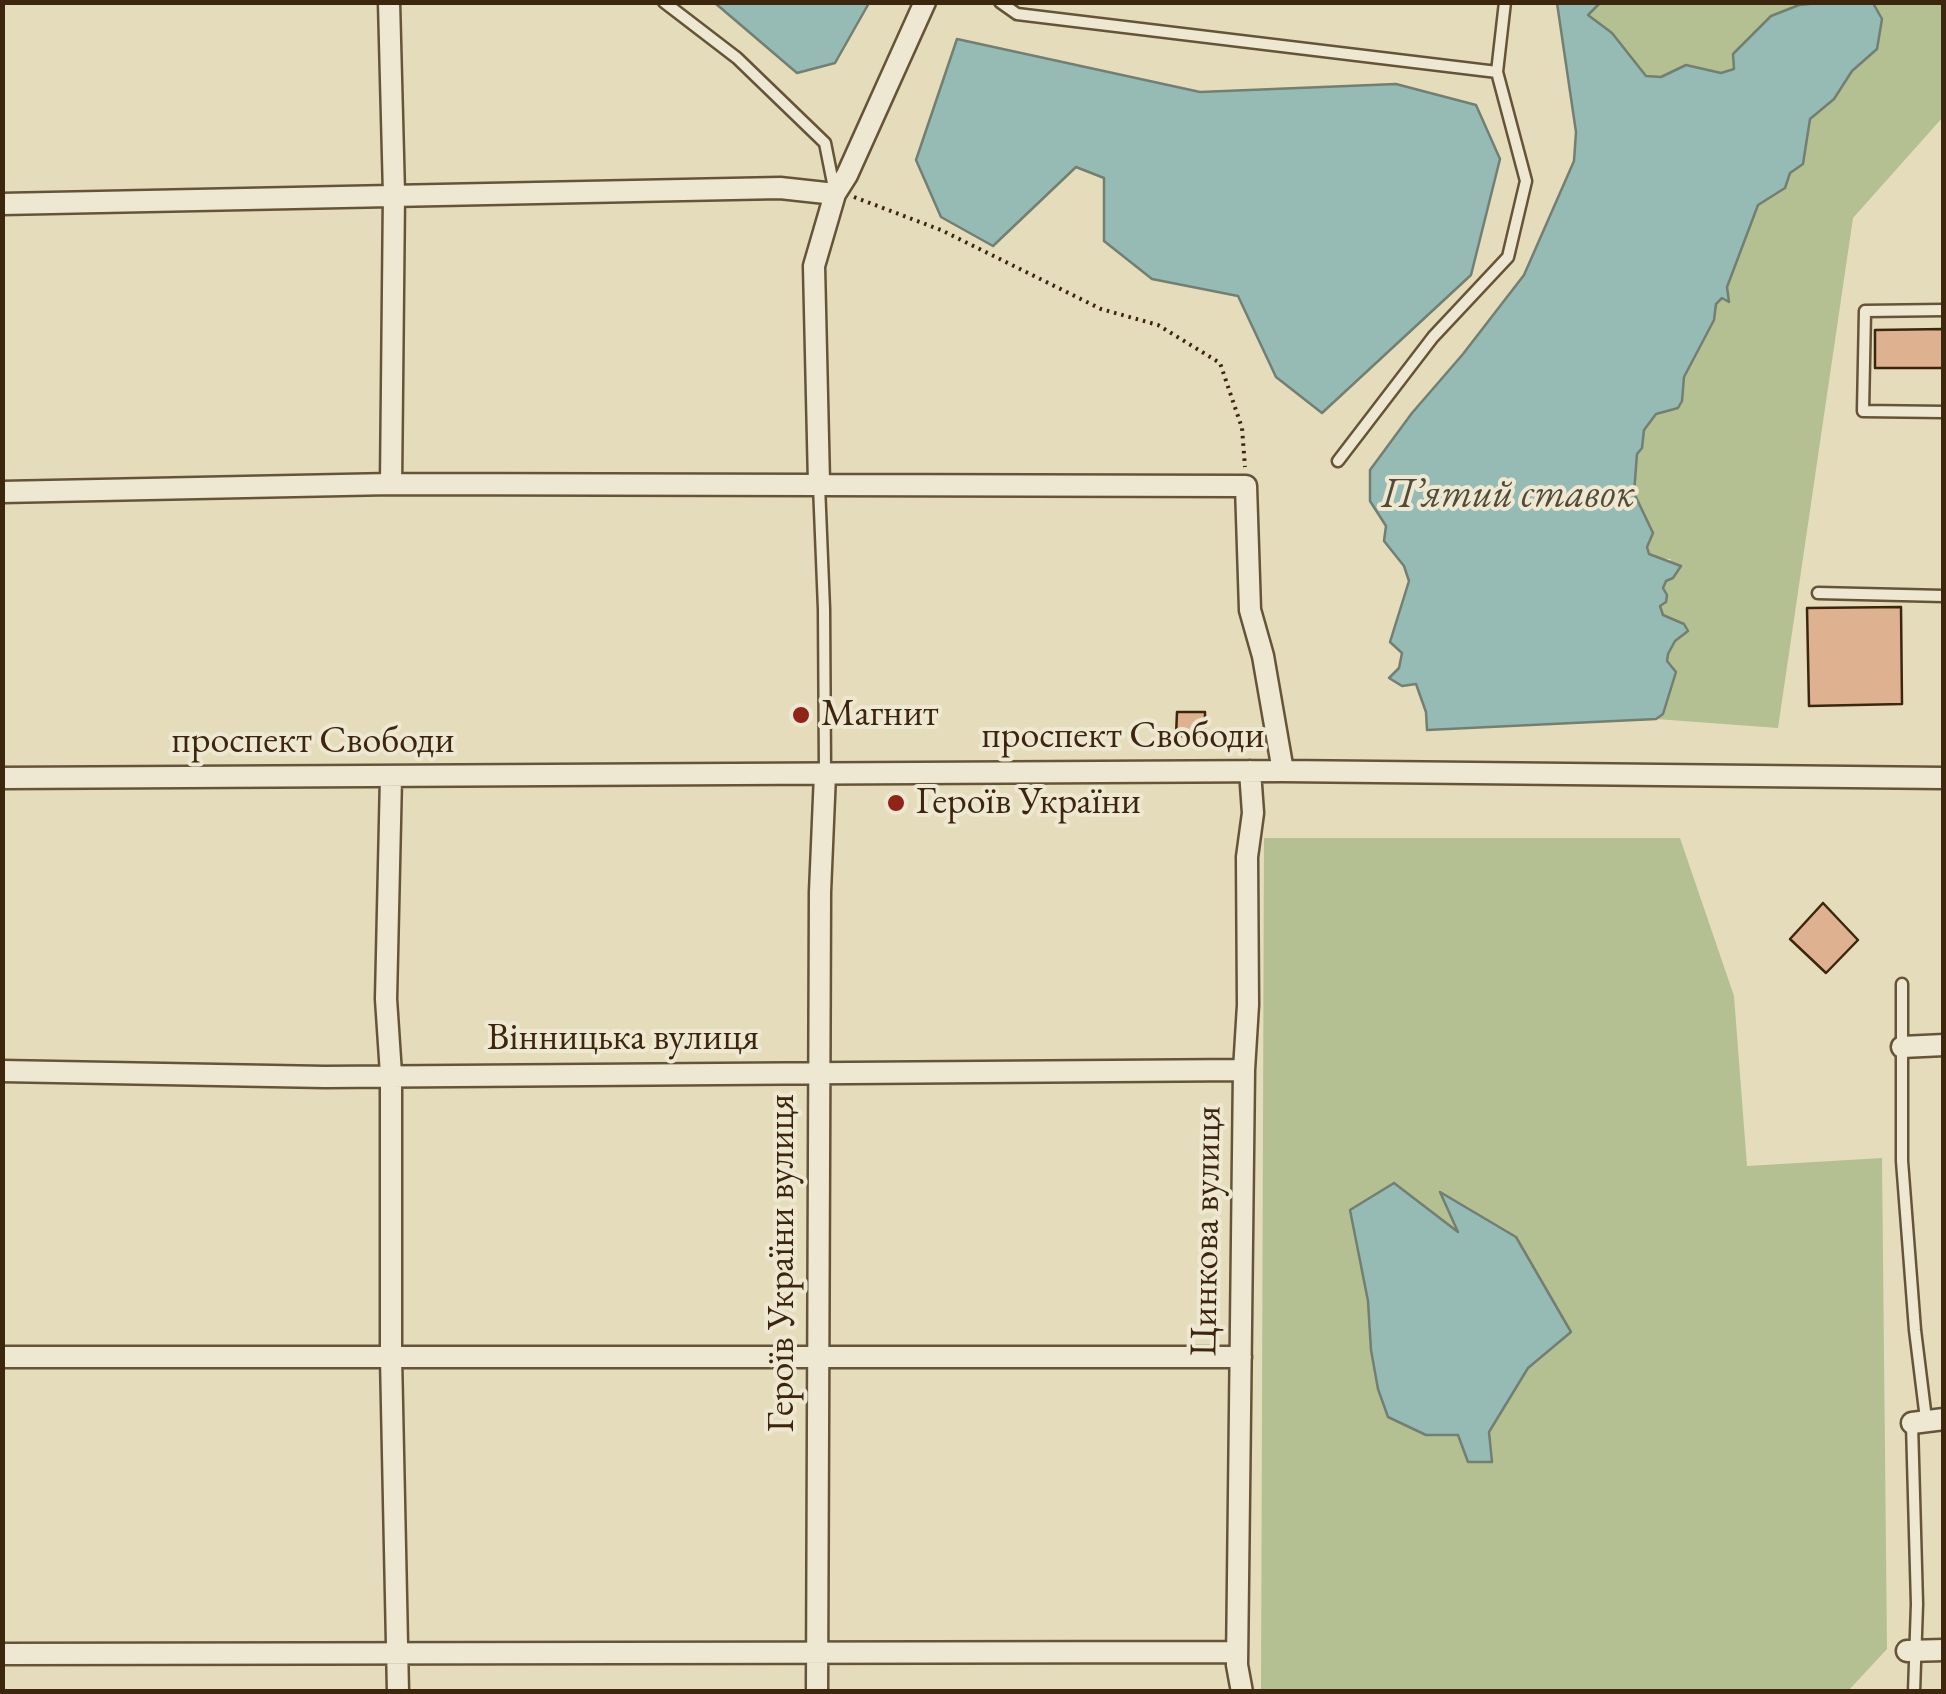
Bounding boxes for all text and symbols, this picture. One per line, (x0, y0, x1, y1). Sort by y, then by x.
water label: П’ятий ставок (1382, 471, 1634, 519)
place label: Магнит (821, 692, 939, 738)
marker: Магнит (790, 704, 812, 726)
street label: проспект Свободи (982, 714, 1264, 760)
street label: проспект Свободи (172, 719, 454, 765)
place label: Героїв України (916, 780, 1141, 826)
marker: Героїв України (885, 792, 907, 814)
street label: Вінницька вулиця (487, 1016, 759, 1062)
street label: Героїв України вулиця (760, 1094, 806, 1432)
street label: Цинкова вулиця (1182, 1105, 1232, 1357)

